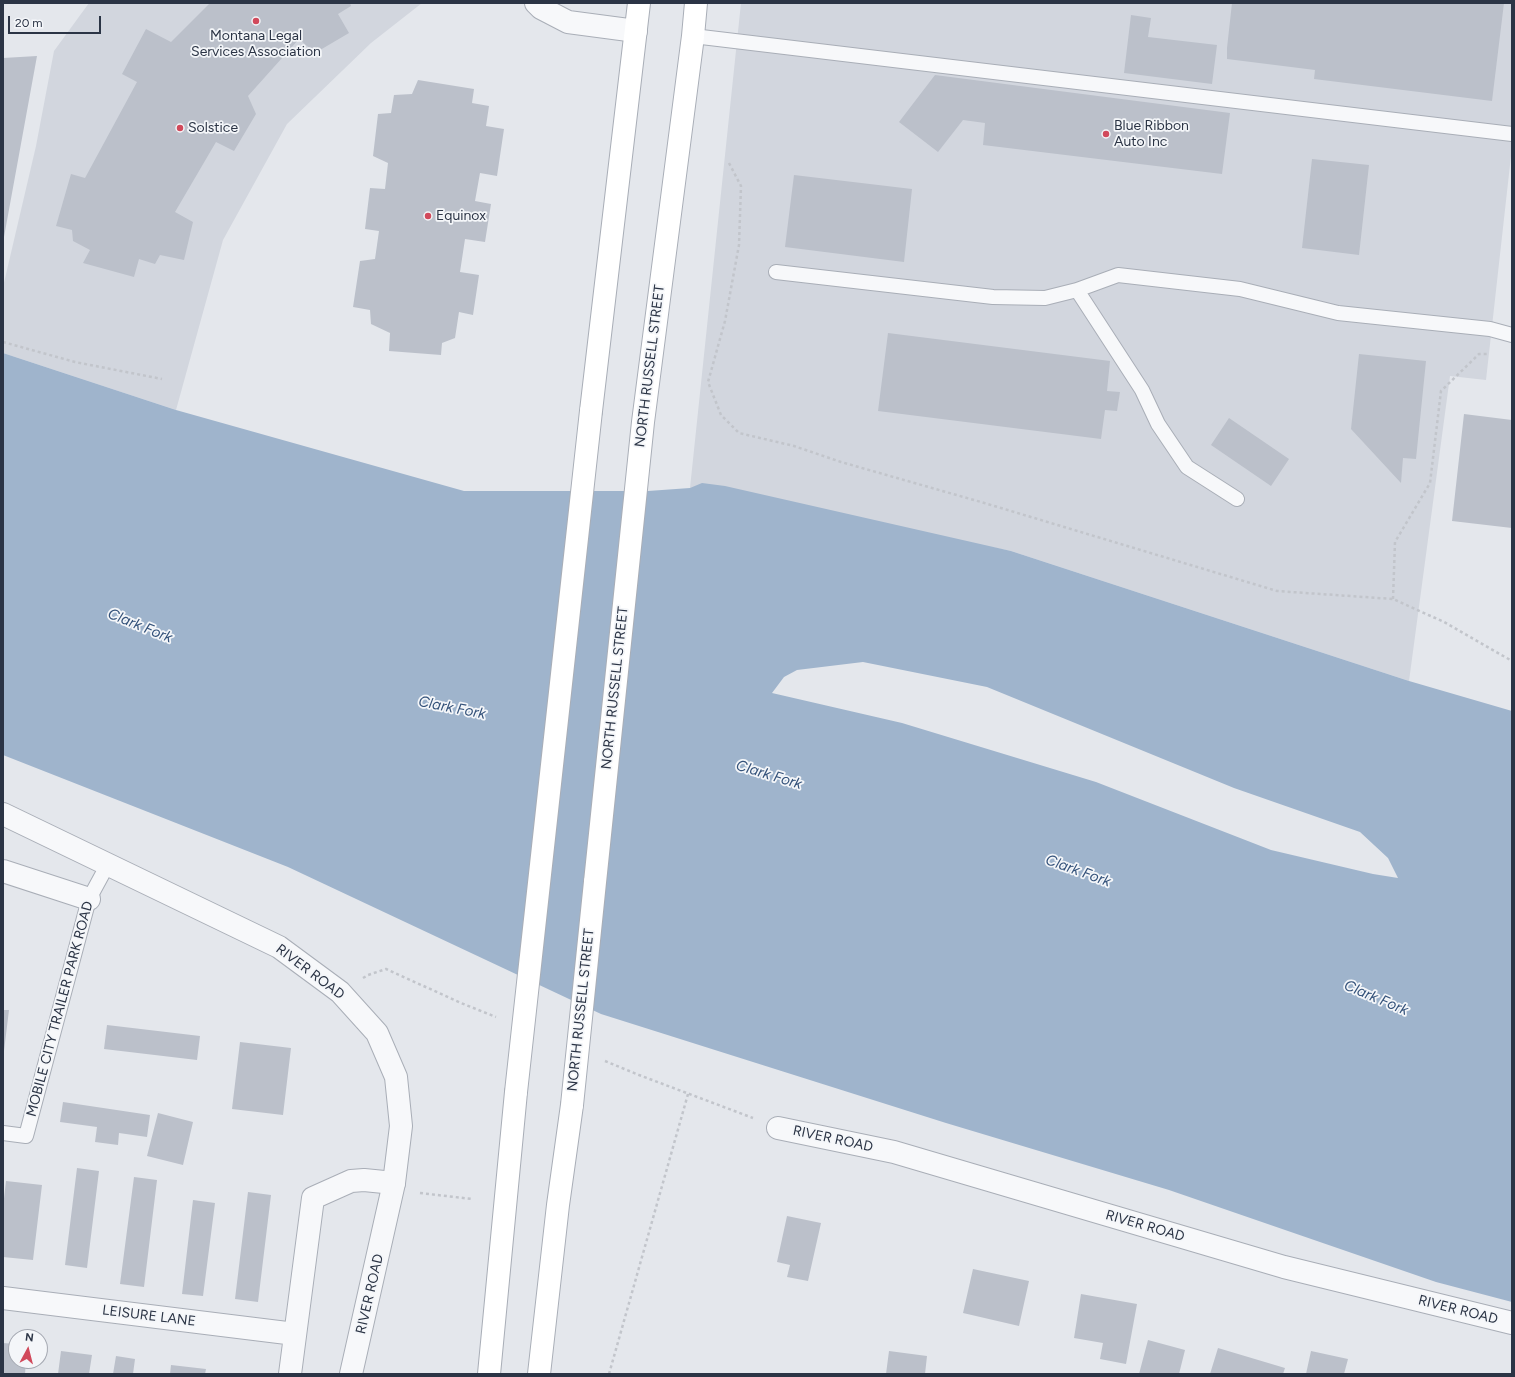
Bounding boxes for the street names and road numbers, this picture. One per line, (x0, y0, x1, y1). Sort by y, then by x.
street label: NORTH RUSSELL STREET (632, 284, 668, 448)
street label: NORTH RUSSELL STREET (598, 606, 632, 770)
street label: MOBILE CITY TRAILER PARK ROAD (23, 899, 97, 1119)
street label: NORTH RUSSELL STREET (564, 928, 598, 1092)
street label: RIVER ROAD (272, 941, 348, 1003)
street label: RIVER ROAD (791, 1122, 875, 1156)
street label: RIVER ROAD (1104, 1207, 1186, 1245)
street label: RIVER ROAD (353, 1252, 387, 1336)
street label: RIVER ROAD (1416, 1292, 1500, 1328)
street label: LEISURE LANE (101, 1302, 197, 1330)

